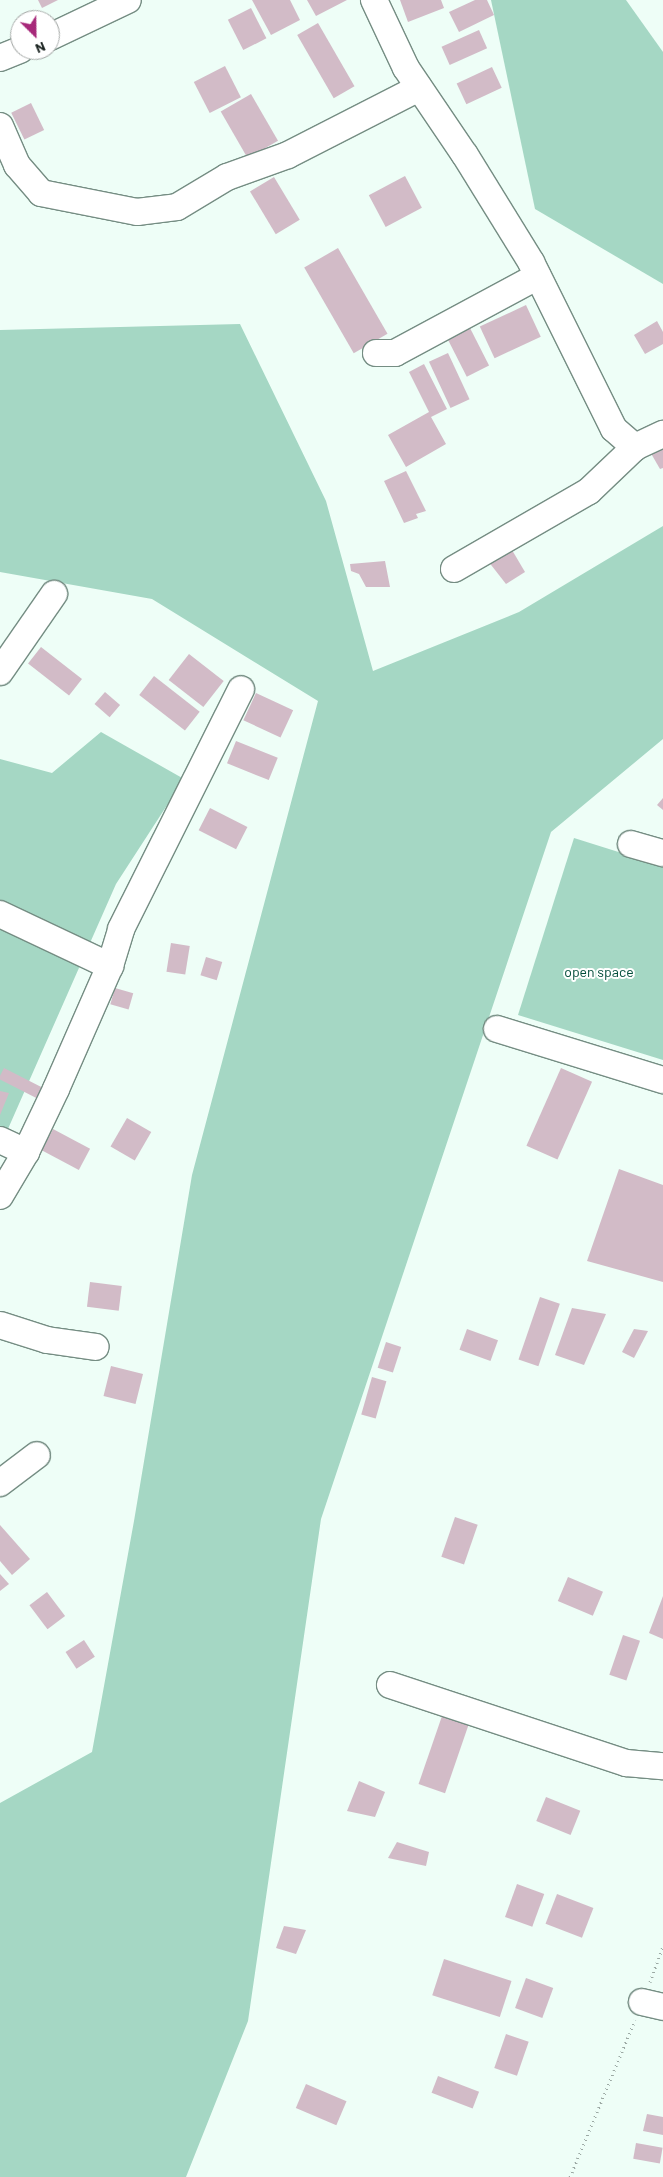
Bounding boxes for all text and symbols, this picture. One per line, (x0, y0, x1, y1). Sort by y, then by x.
north arrow (10, 10, 60, 60)
text: N (33, 39, 48, 58)
park label: open space (564, 964, 634, 980)

